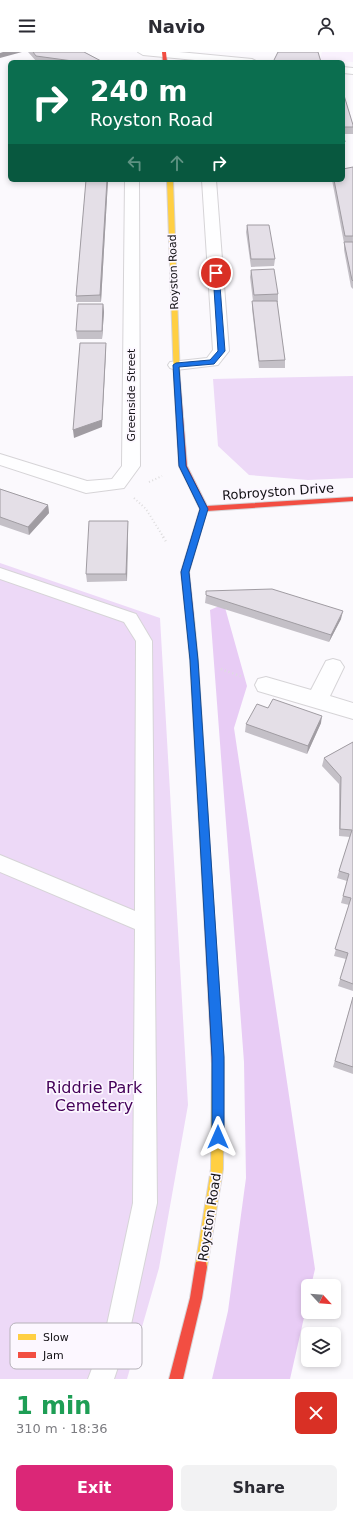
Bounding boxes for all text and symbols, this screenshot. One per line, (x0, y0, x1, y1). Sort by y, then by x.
icon: menu (16, 15, 38, 37)
icon: person (315, 15, 337, 37)
text: Navio (148, 16, 205, 37)
text: 240 m (90, 75, 187, 108)
icon: right (24, 76, 76, 128)
text: Royston Road (90, 109, 213, 130)
icon: left (124, 152, 146, 174)
icon: ahead (166, 152, 188, 174)
icon: right (208, 152, 230, 174)
street label: Royston Road (166, 234, 181, 310)
pin (199, 256, 233, 290)
icon: arrive (205, 262, 227, 284)
street label: Greenside Street (125, 348, 138, 441)
street label: Robroyston Drive (222, 480, 335, 503)
park label: Riddrie Park Cemetery (46, 1078, 143, 1115)
position arrow (197, 1116, 239, 1158)
street label: Royston Road (195, 1172, 224, 1262)
north arrow (301, 1279, 341, 1319)
map controls (301, 1279, 341, 1367)
legend (10, 1323, 142, 1369)
button: layers (301, 1327, 341, 1367)
text: Slow (43, 1331, 69, 1344)
text: Jam (42, 1349, 64, 1362)
text: 1 min (16, 1392, 91, 1420)
button: close (295, 1392, 337, 1434)
text: 310 m · 18:36 (16, 1421, 107, 1436)
button: Exit (16, 1465, 173, 1511)
button: Share (181, 1465, 337, 1511)

